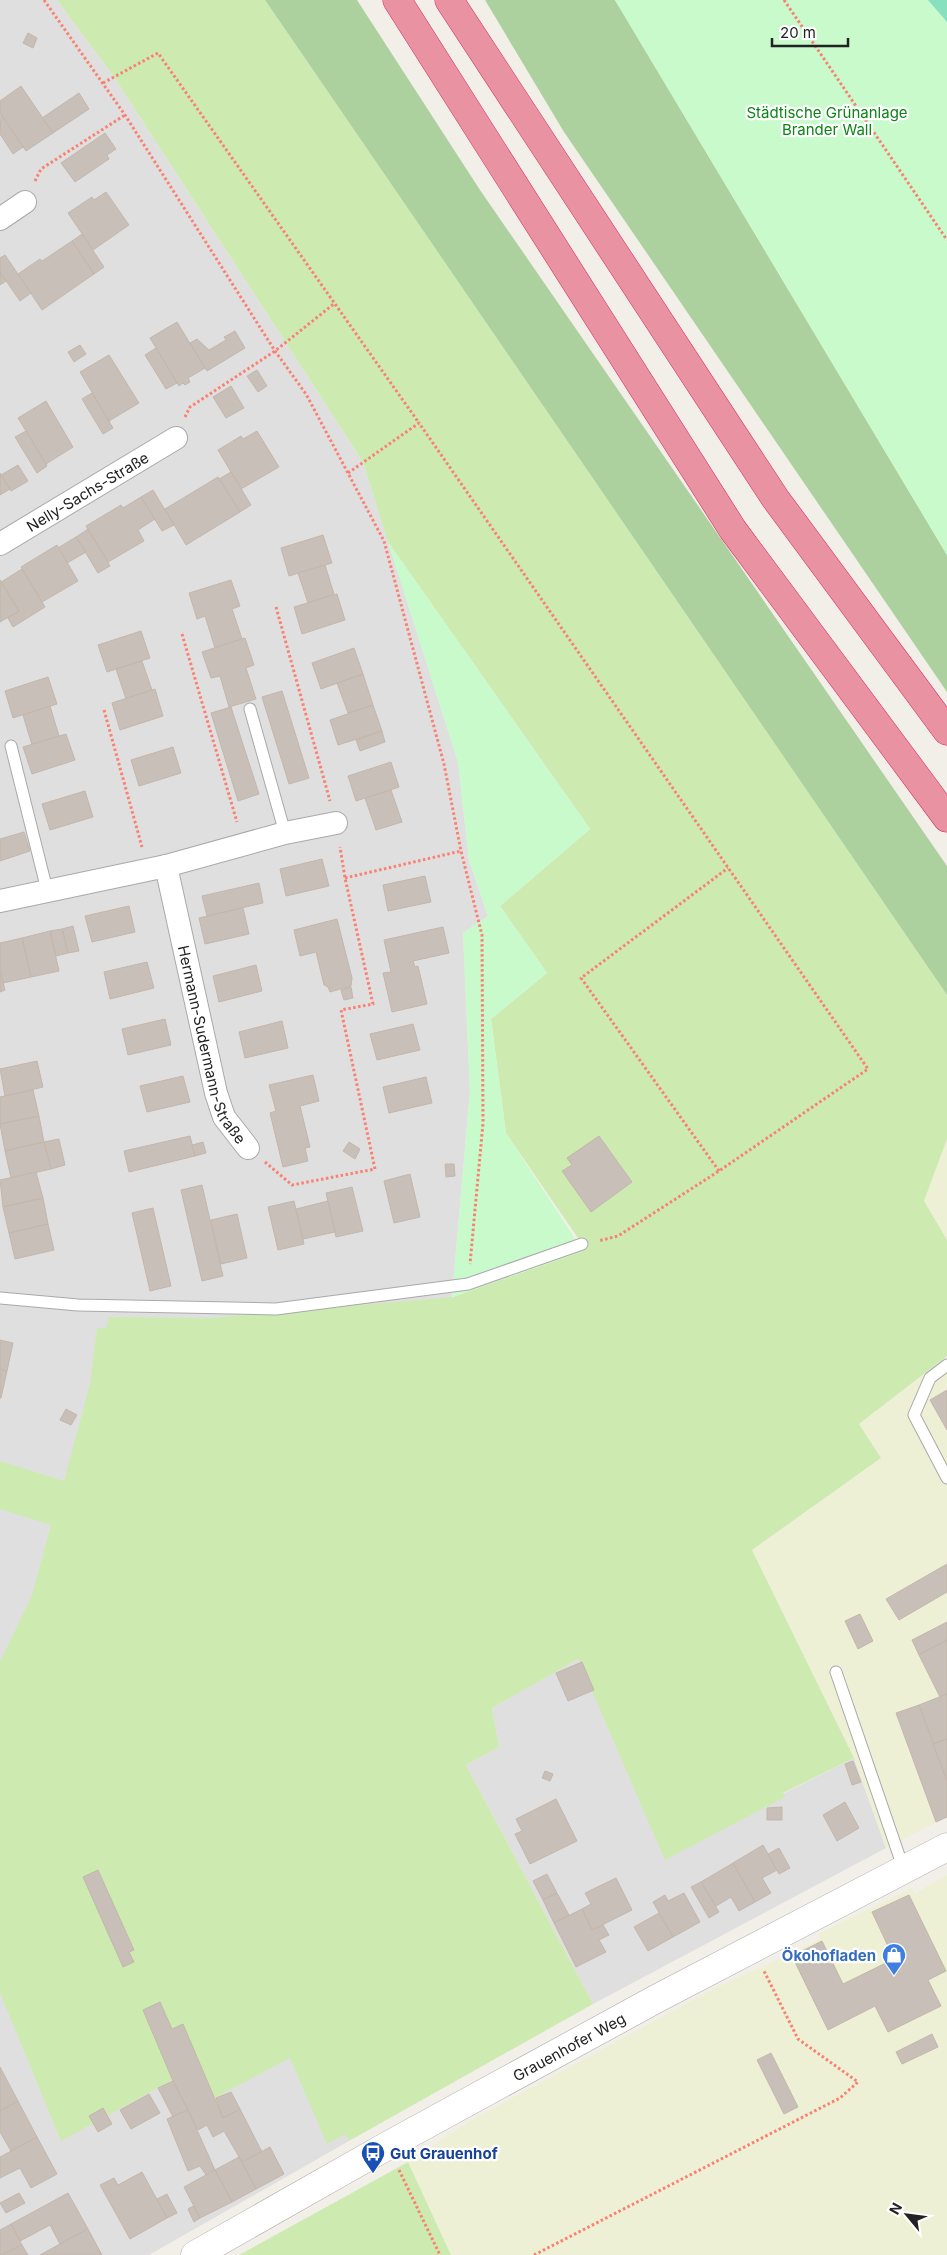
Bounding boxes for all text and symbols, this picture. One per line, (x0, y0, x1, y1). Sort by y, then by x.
scale bar (772, 15, 848, 47)
text: 20 m (780, 23, 816, 42)
park label: Städtische Grünanlage Brander Wall (746, 103, 908, 139)
street label: Nelly-Sachs-Straße (23, 447, 152, 535)
street label: Hermann-Sudermann-Straße (174, 943, 250, 1147)
shop icon: Ökohofladen (881, 1942, 907, 1976)
place label: Ökohofladen (782, 1946, 876, 1965)
street label: Grauenhofer Weg (509, 2008, 628, 2085)
bus stop icon: Gut Grauenhof (360, 2140, 386, 2174)
place label: Gut Grauenhof (390, 2144, 498, 2163)
north arrow (882, 2190, 932, 2240)
text: N (885, 2200, 905, 2217)

